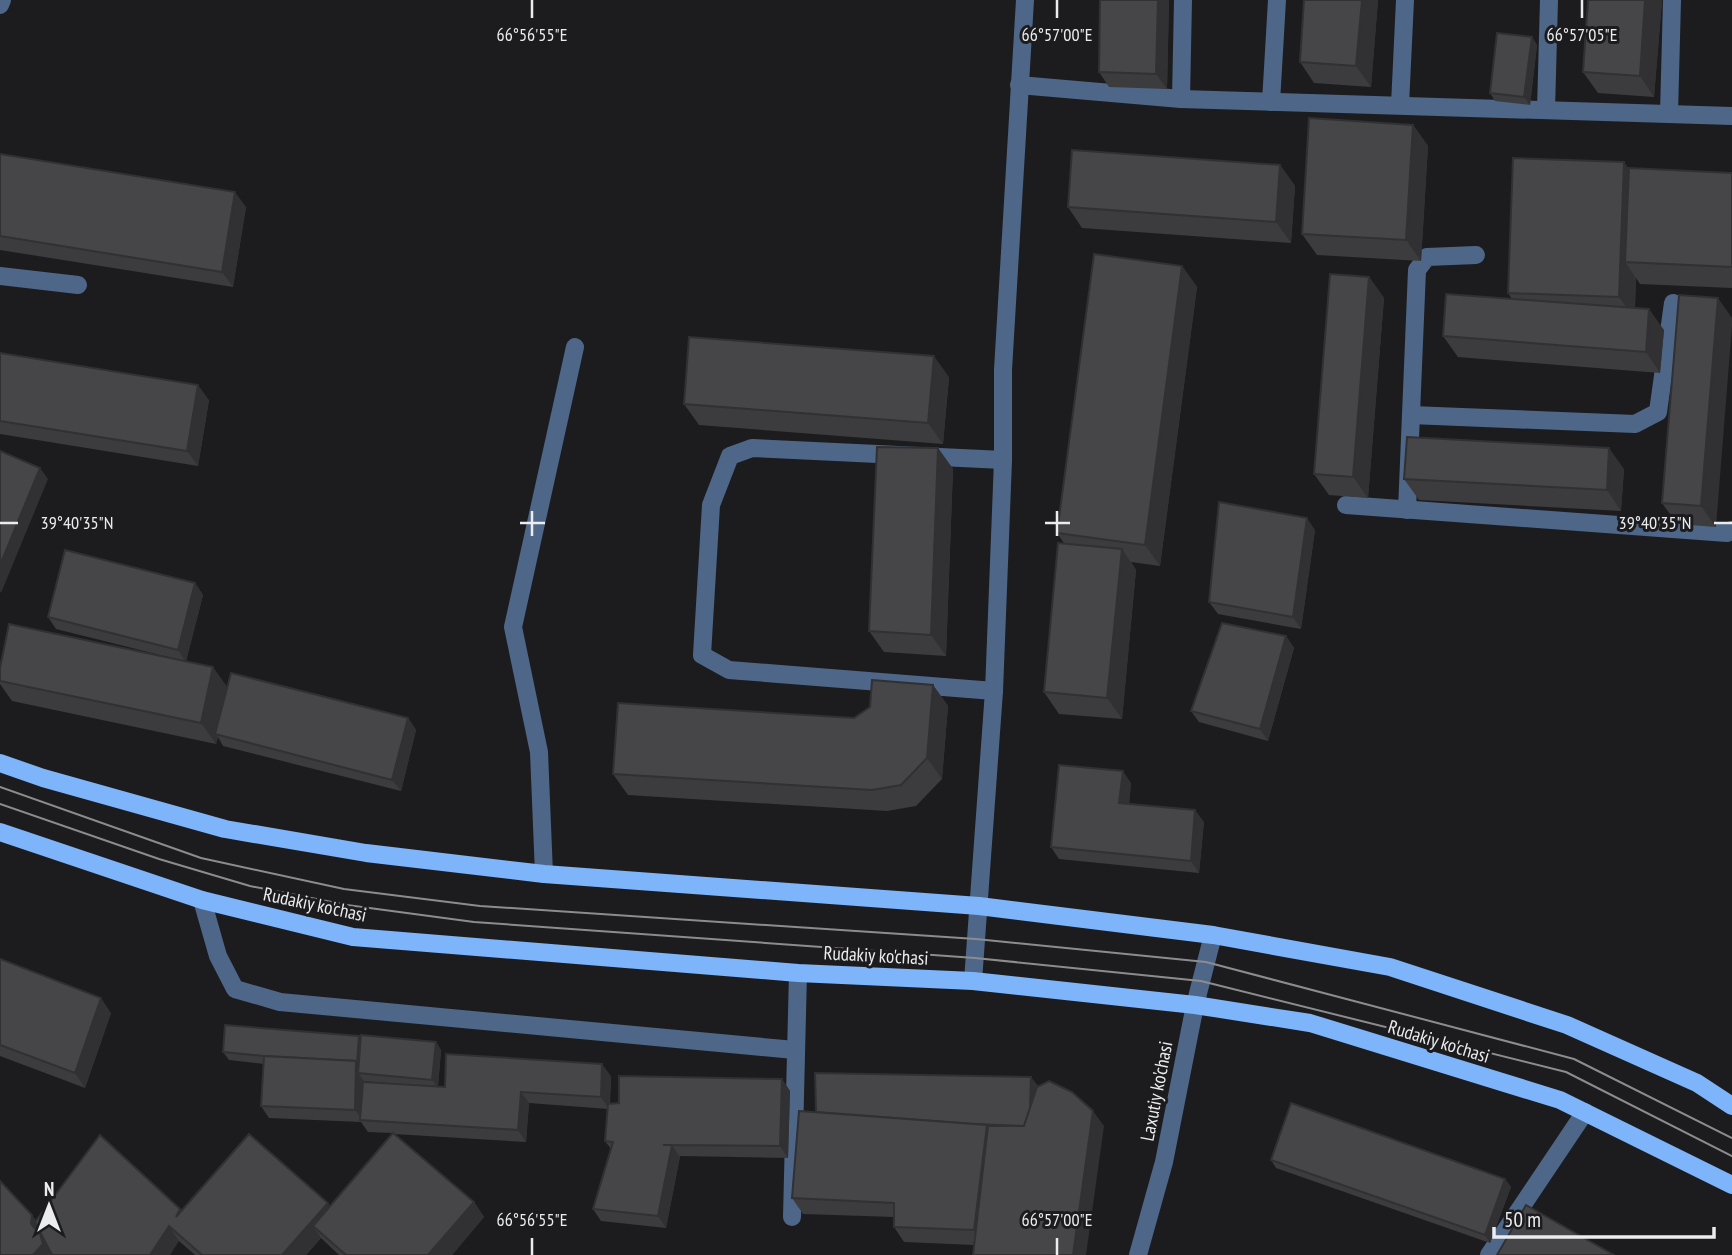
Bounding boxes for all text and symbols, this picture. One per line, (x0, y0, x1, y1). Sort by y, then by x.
text: 66°56'55"E (497, 23, 567, 46)
text: 66°57'00"E (1022, 23, 1092, 46)
text: 66°57'05"E (1547, 23, 1617, 46)
text: 39°40'35"N (41, 511, 113, 534)
text: 39°40'35"N (1619, 511, 1691, 534)
street label: Rudakiy ko'chasi (261, 881, 369, 927)
street label: Rudakiy ko'chasi (823, 940, 929, 970)
street label: Rudakiy ko'chasi (1385, 1014, 1493, 1068)
street label: Laxutiy ko'chasi (1135, 1039, 1177, 1143)
north arrow (14, 1171, 84, 1241)
text: N (44, 1177, 54, 1201)
scale bar (1494, 1196, 1714, 1240)
text: 50 m (1504, 1206, 1541, 1233)
text: 66°56'55"E (497, 1208, 567, 1231)
text: 66°57'00"E (1022, 1208, 1092, 1231)

